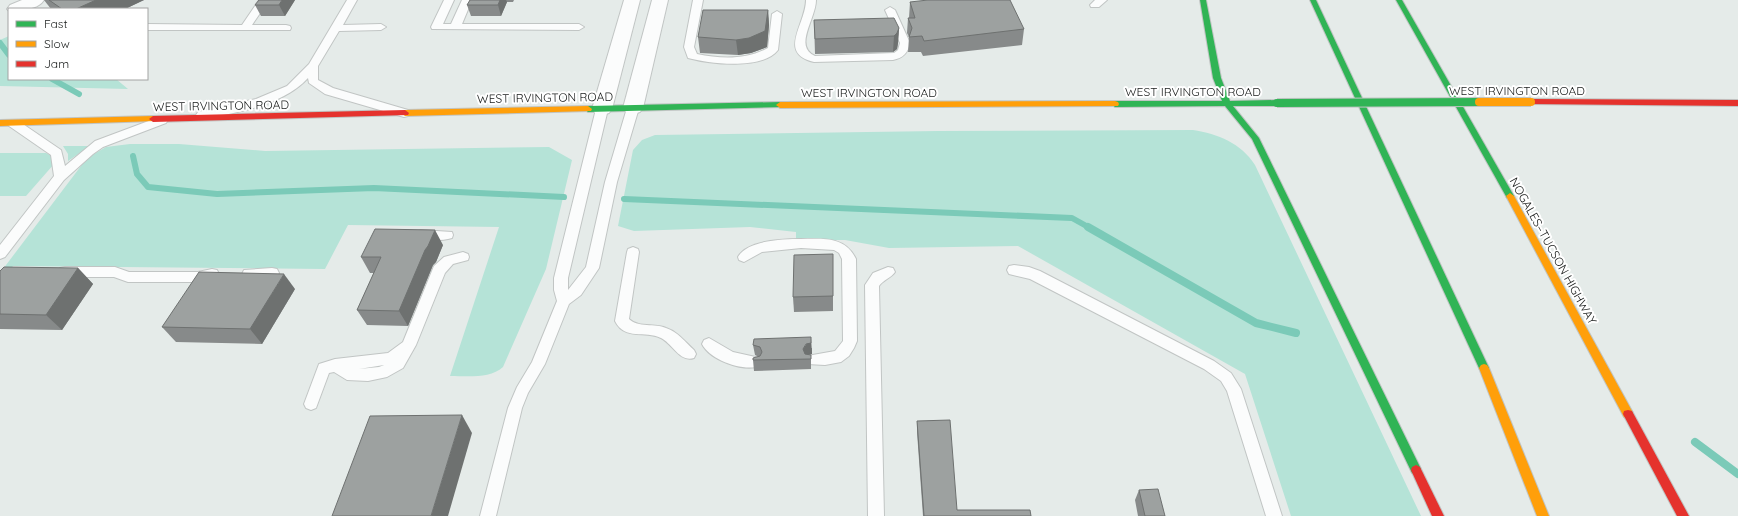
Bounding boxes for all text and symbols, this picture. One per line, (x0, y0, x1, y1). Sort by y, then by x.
legend (8, 8, 148, 80)
text: Fast (44, 16, 68, 31)
text: Slow (44, 36, 70, 51)
text: Jam (44, 56, 69, 71)
street label: WEST IRVINGTON ROAD (1449, 83, 1585, 98)
street label: WEST IRVINGTON ROAD (1125, 84, 1261, 99)
street label: WEST IRVINGTON ROAD (801, 85, 937, 100)
street label: WEST IRVINGTON ROAD (477, 89, 613, 106)
street label: WEST IRVINGTON ROAD (153, 97, 289, 114)
street label: NOGALES–TUCSON HIGHWAY (1507, 175, 1600, 327)

